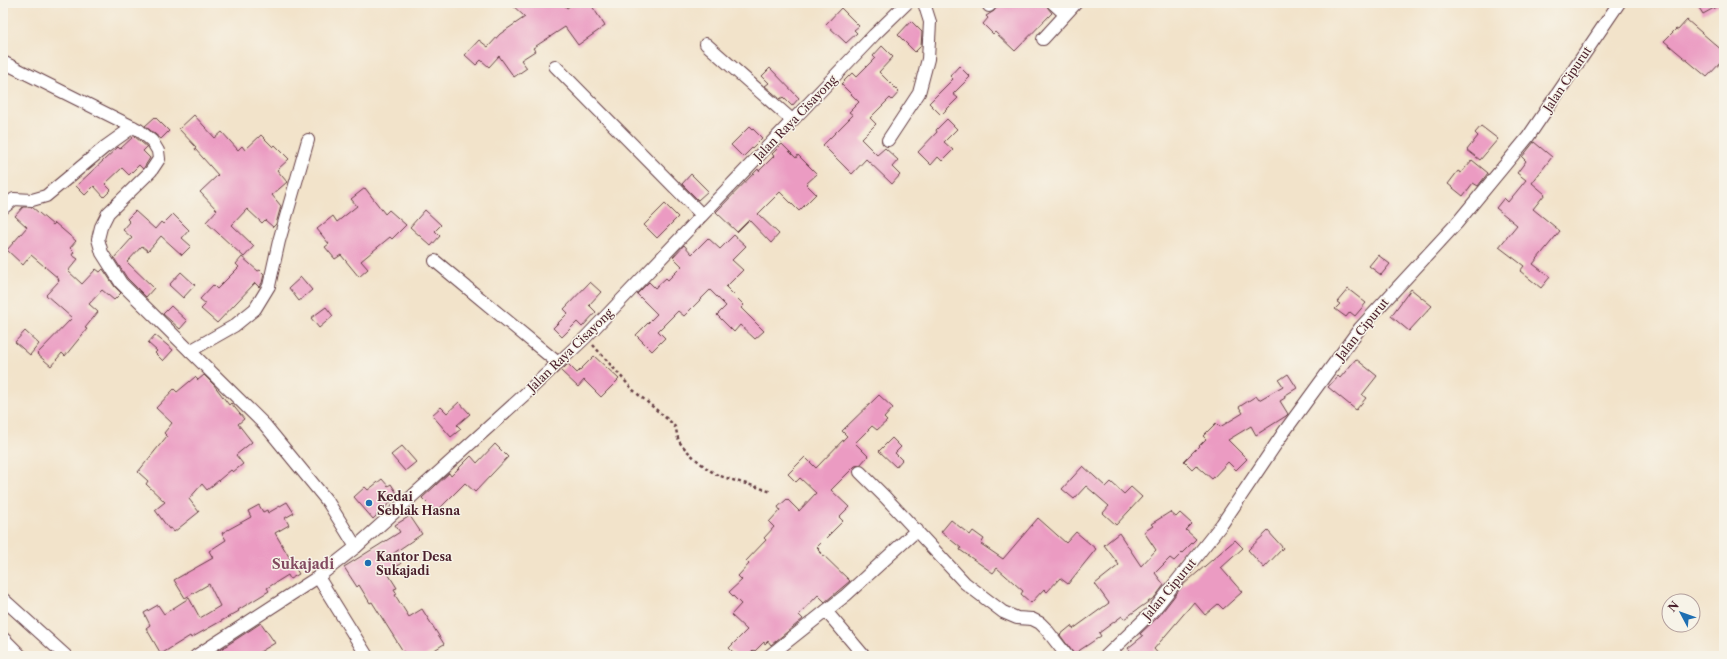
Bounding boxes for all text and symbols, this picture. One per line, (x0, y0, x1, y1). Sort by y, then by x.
street label: Jalan Cipurut (1539, 43, 1595, 116)
street label: Jalan Raya Cisayong (749, 72, 840, 165)
street label: Jalan Cipurut (1331, 294, 1392, 365)
street label: Jalan Raya Cisayong (523, 305, 616, 396)
place label: Kedai Seblak Hasna (377, 489, 461, 518)
marker: Kedai Seblak Hasna (364, 498, 374, 508)
place label: Kantor Desa Sukajadi (376, 549, 453, 578)
district label: Sukajadi (272, 555, 334, 573)
street label: Jalan Cipurut (1138, 555, 1199, 624)
marker: Kantor Desa Sukajadi (363, 558, 373, 568)
north arrow (1661, 593, 1701, 633)
text: N (1665, 598, 1682, 615)

